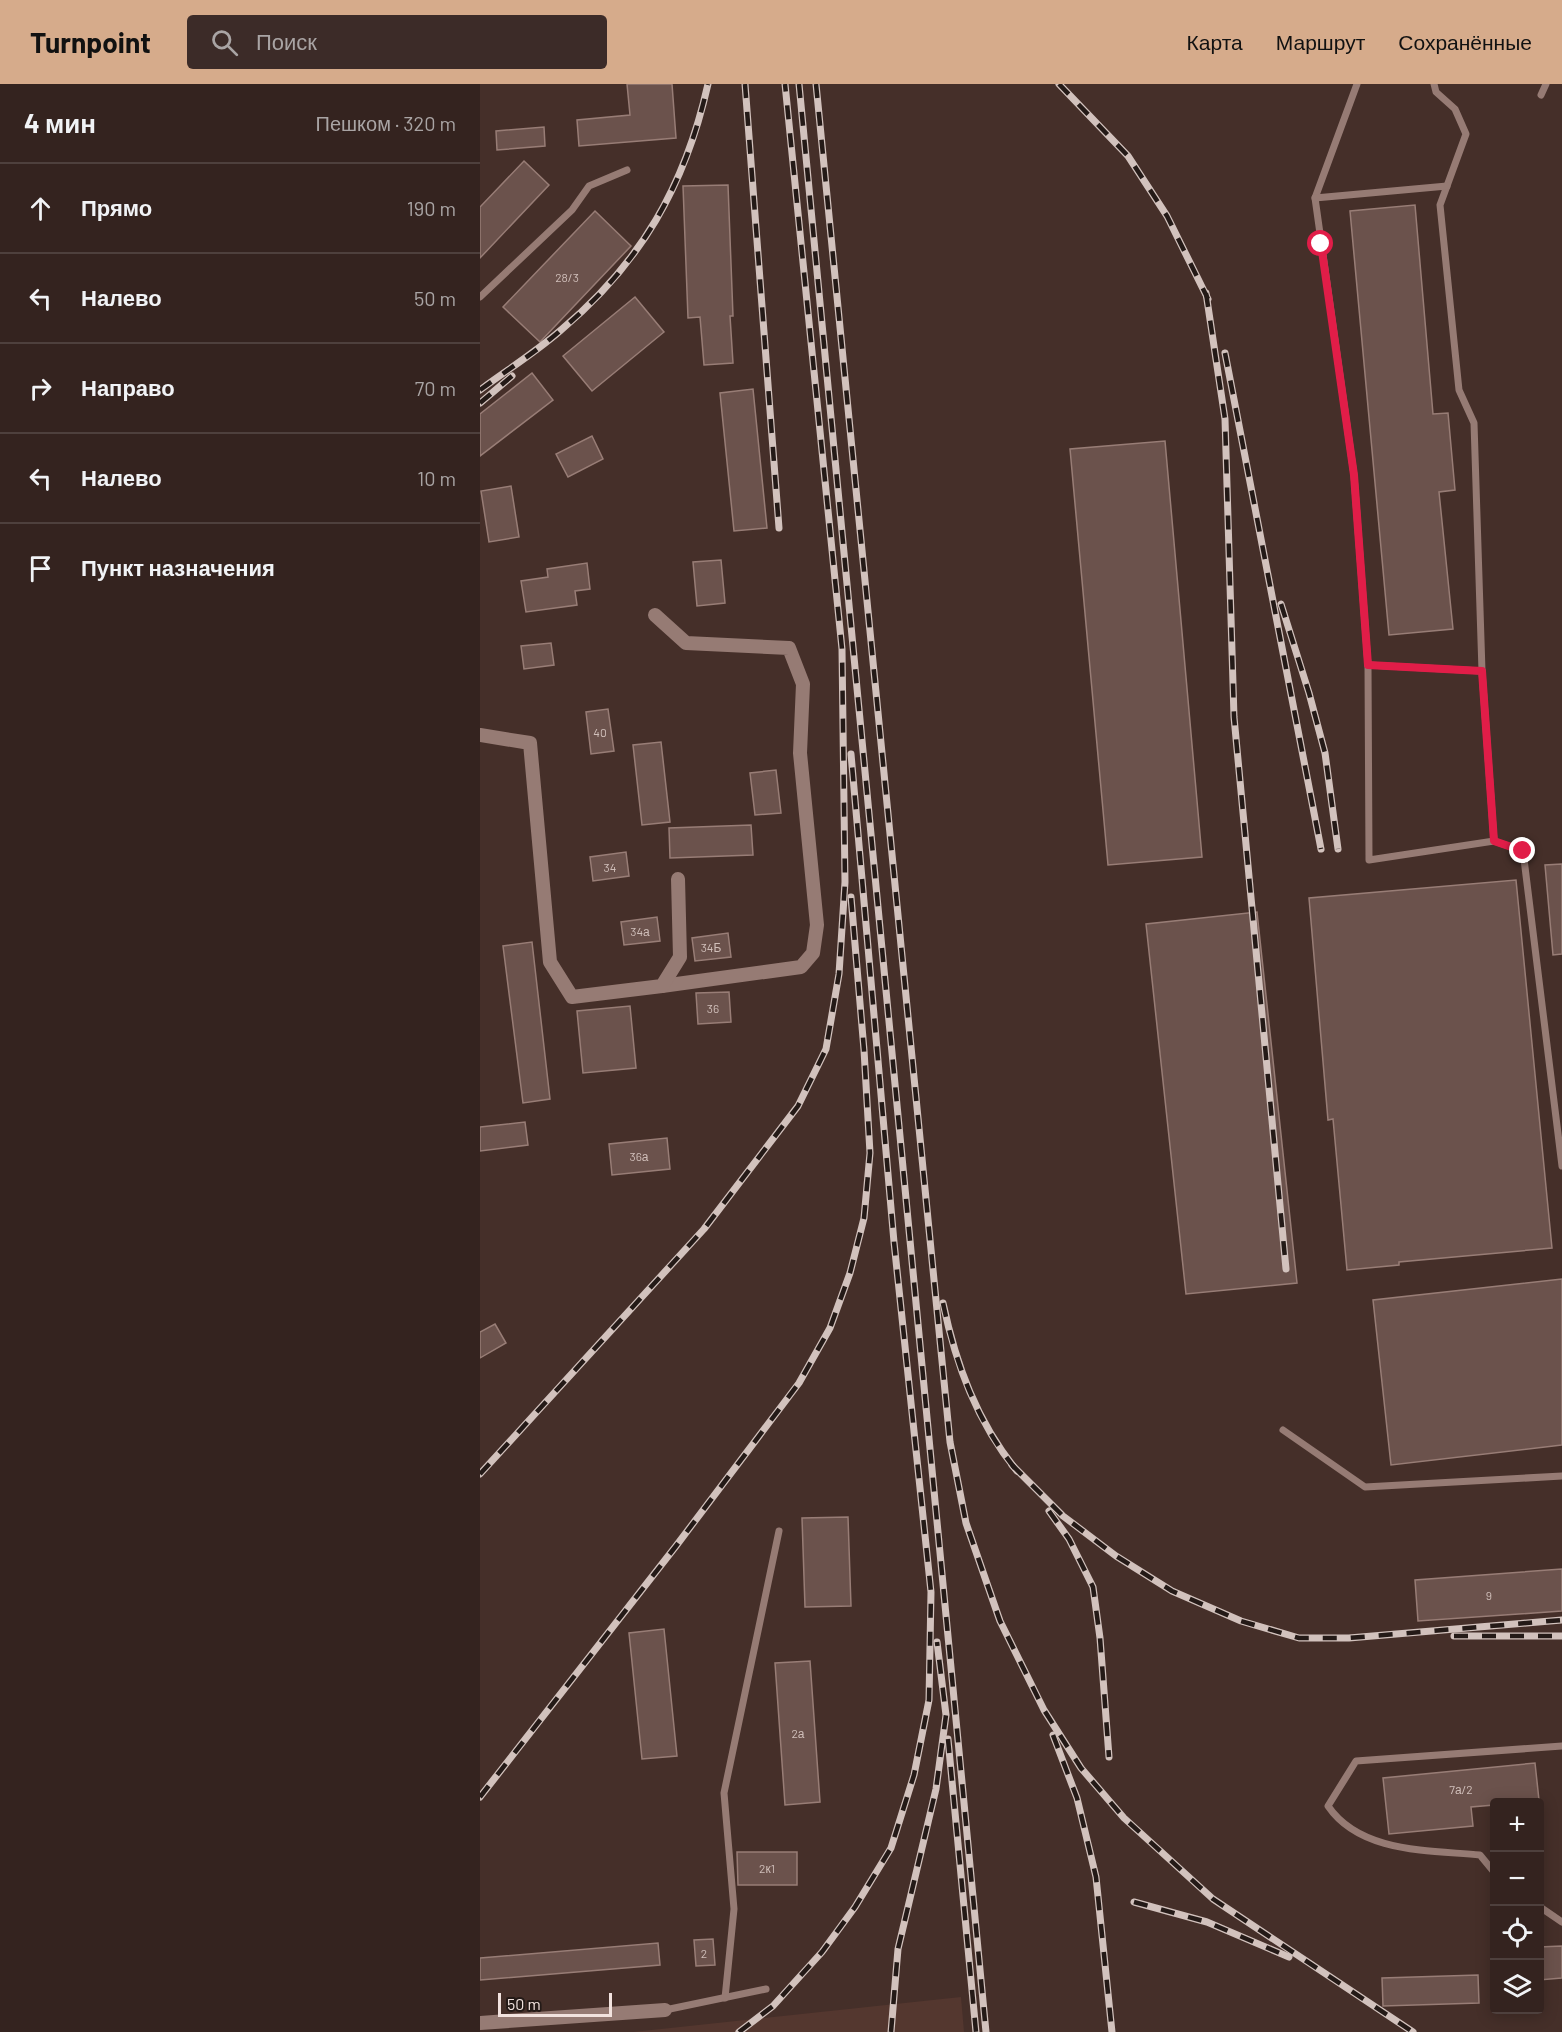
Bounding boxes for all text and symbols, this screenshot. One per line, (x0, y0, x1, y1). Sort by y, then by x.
search box (187, 15, 607, 69)
text: Turnpoint (30, 25, 151, 59)
icon: search (208, 26, 241, 59)
text: Поиск (256, 28, 317, 54)
text: Карта (1187, 29, 1243, 54)
text: Маршрут (1276, 29, 1365, 54)
text: Сохранённые (1398, 29, 1532, 54)
text: 4 мин (24, 107, 96, 138)
text: Пешком · 320 m (316, 111, 456, 135)
icon: ahead (24, 192, 57, 225)
text: Прямо (81, 194, 152, 220)
text: 190 m (407, 196, 456, 220)
route start (1307, 230, 1333, 256)
house number: 28/3 (555, 270, 579, 284)
icon: left (24, 282, 57, 315)
text: Налево (81, 284, 162, 310)
text: 50 m (414, 286, 456, 310)
icon: right (24, 372, 57, 405)
text: Направо (81, 374, 175, 400)
text: 70 m (415, 376, 456, 400)
icon: left (24, 462, 57, 495)
text: Налево (81, 464, 162, 490)
text: 10 m (417, 466, 456, 490)
icon: arrive (24, 552, 57, 585)
text: Пункт назначения (81, 554, 275, 580)
house number: 40 (593, 725, 607, 739)
route end (1509, 837, 1535, 863)
house number: 34 (604, 860, 616, 874)
house number: 34а (630, 924, 650, 938)
house number: 34Б (701, 940, 721, 954)
house number: 36 (707, 1001, 719, 1015)
house number: 36а (629, 1149, 649, 1163)
house number: 9 (1486, 1588, 1492, 1602)
house number: 2а (791, 1726, 805, 1740)
house number: 7а/2 (1449, 1782, 1473, 1796)
map controls (1490, 1798, 1544, 2014)
button: + (1490, 1798, 1544, 1852)
button: − (1490, 1852, 1544, 1906)
house number: 2к1 (759, 1861, 775, 1875)
button: locate (1490, 1906, 1544, 1960)
house number: 2 (701, 1946, 707, 1960)
button: layers (1490, 1960, 1544, 2014)
scale bar (498, 1990, 612, 2018)
text: 50 m (507, 1994, 541, 2013)

